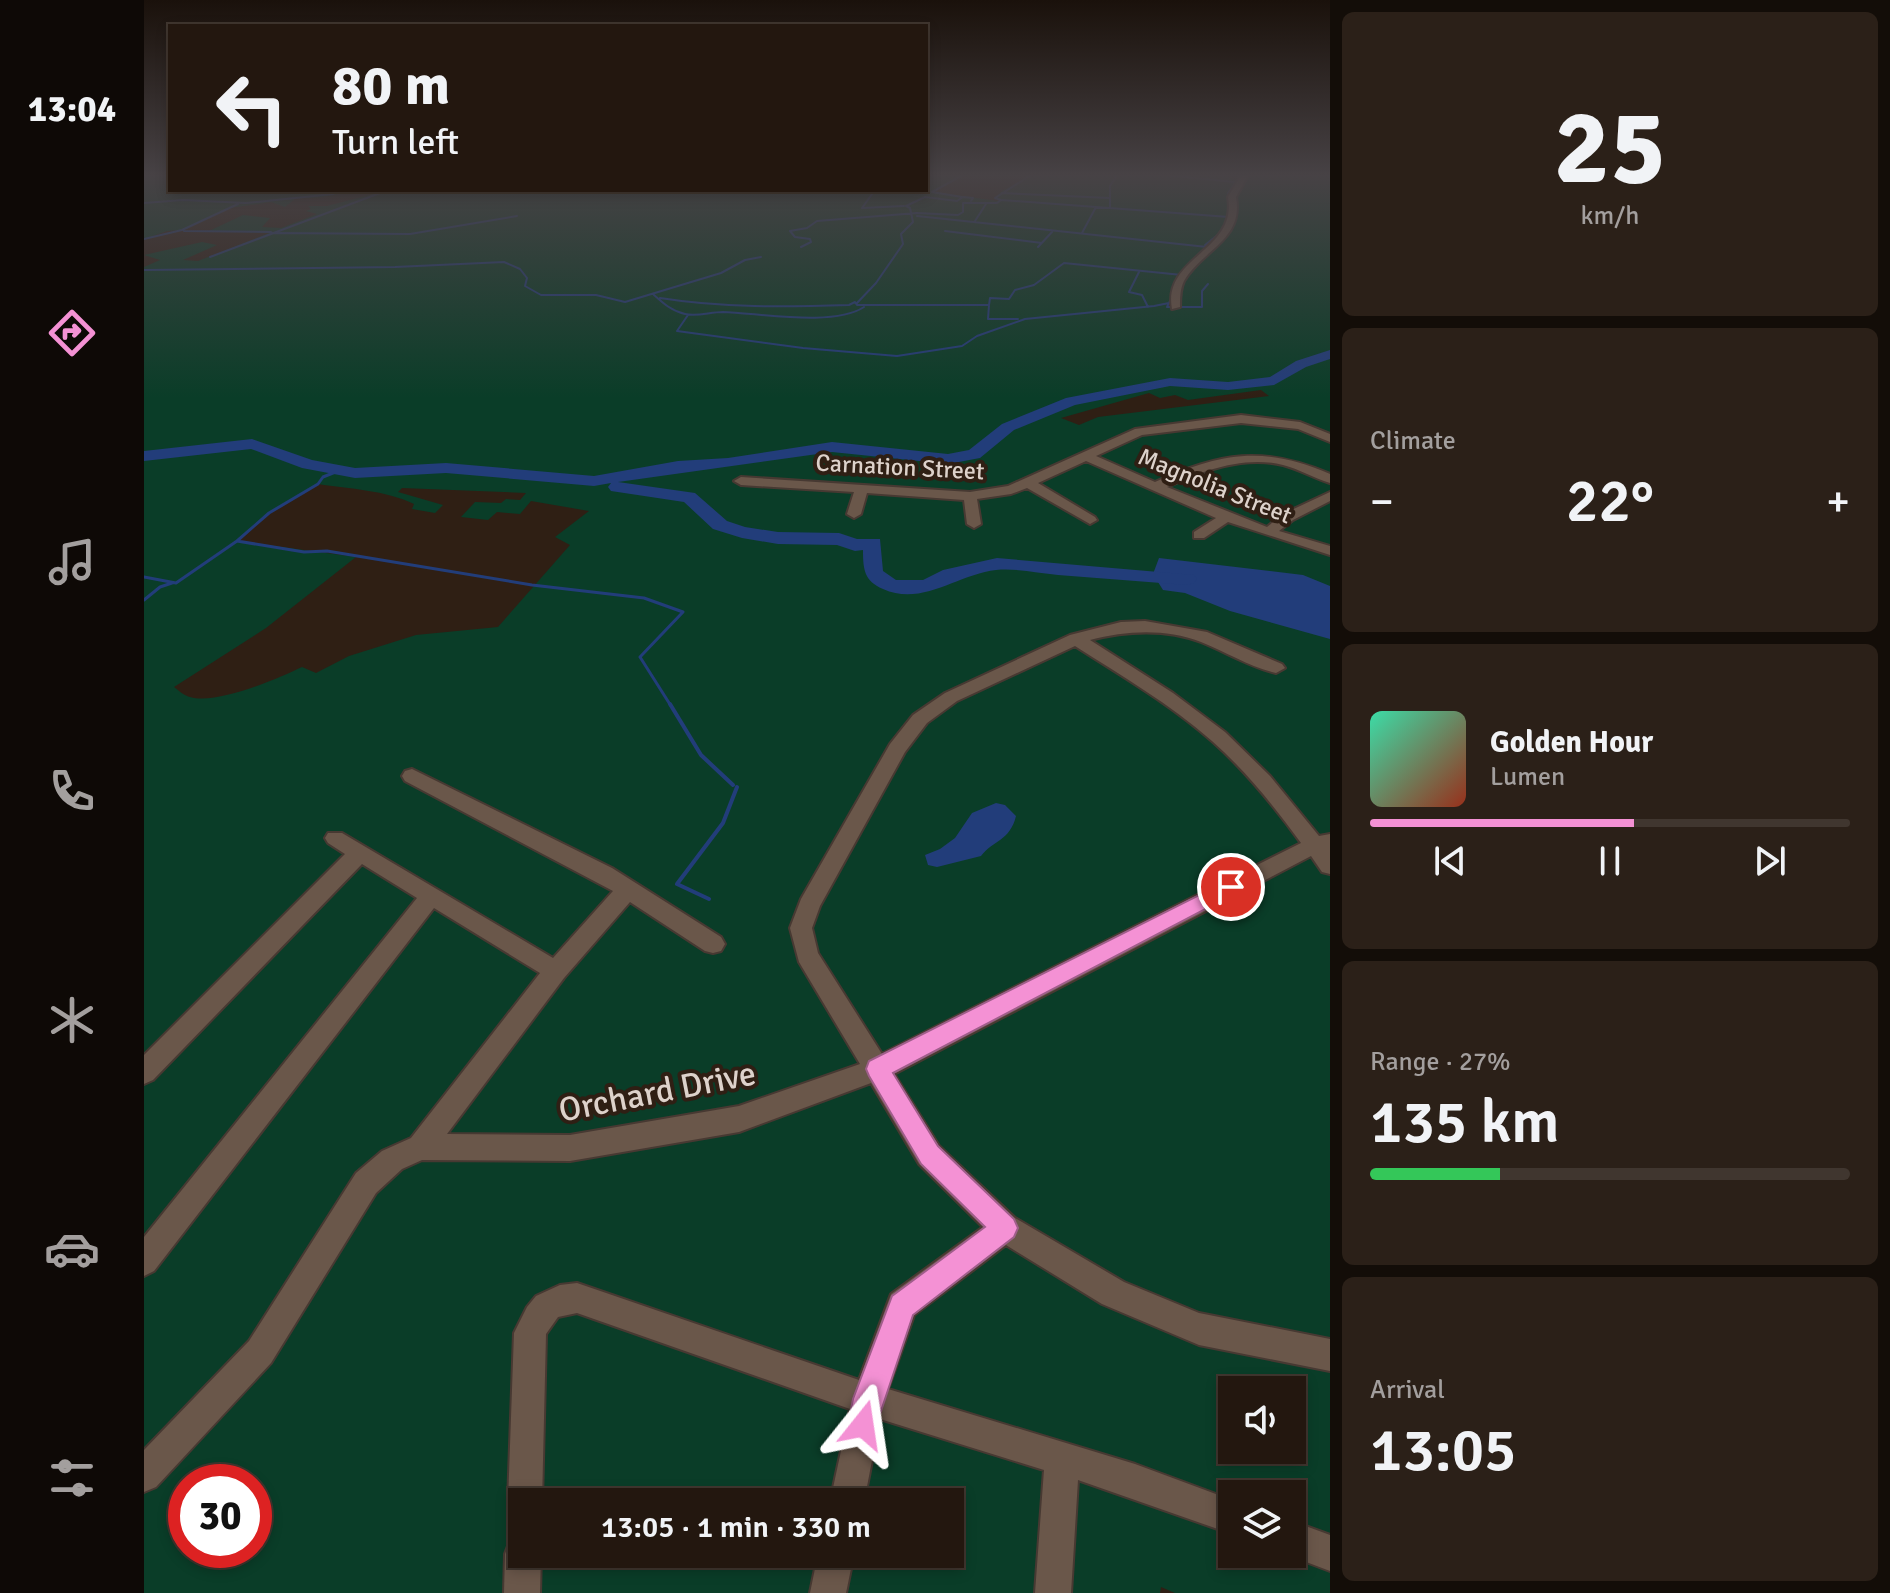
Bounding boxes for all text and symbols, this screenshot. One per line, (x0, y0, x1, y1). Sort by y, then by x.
text: 80 m (332, 51, 450, 120)
icon: left (200, 56, 304, 160)
text: 25 (1554, 84, 1666, 212)
text: 13:04 (28, 87, 116, 132)
text: Turn left (332, 120, 459, 165)
text: km/h (1581, 200, 1639, 232)
icon: directions (44, 305, 100, 361)
text: Climate (1370, 425, 1456, 457)
street label: Magnolia Street (1134, 442, 1296, 530)
street label: Carnation Street (815, 448, 985, 486)
text: 22° (1566, 465, 1654, 539)
text: − (1370, 475, 1394, 529)
text: + (1826, 475, 1850, 529)
icon: music (44, 534, 100, 590)
text: Golden Hour (1490, 724, 1653, 761)
text: Lumen (1490, 761, 1565, 793)
icon: phone (44, 763, 100, 819)
icon: previous (1428, 839, 1472, 883)
icon: pause (1588, 839, 1632, 883)
icon: next (1748, 839, 1792, 883)
pin (1197, 853, 1265, 921)
icon: arrive (1209, 865, 1253, 909)
icon: climate (44, 992, 100, 1048)
text: Range · 27% (1370, 1046, 1511, 1078)
street label: Orchard Drive (555, 1052, 759, 1132)
text: 135 km (1370, 1086, 1559, 1160)
icon: car (44, 1221, 100, 1277)
text: Arrival (1370, 1374, 1445, 1406)
map controls (1218, 1376, 1306, 1568)
button: sound (1218, 1376, 1306, 1464)
position arrow (821, 1383, 905, 1467)
text: 13:05 (1370, 1414, 1517, 1488)
icon: filters (44, 1450, 100, 1506)
speed limit sign: 30 (168, 1464, 272, 1568)
button: layers (1218, 1480, 1306, 1568)
text: 13:05 · 1 min · 330 m (601, 1509, 871, 1546)

